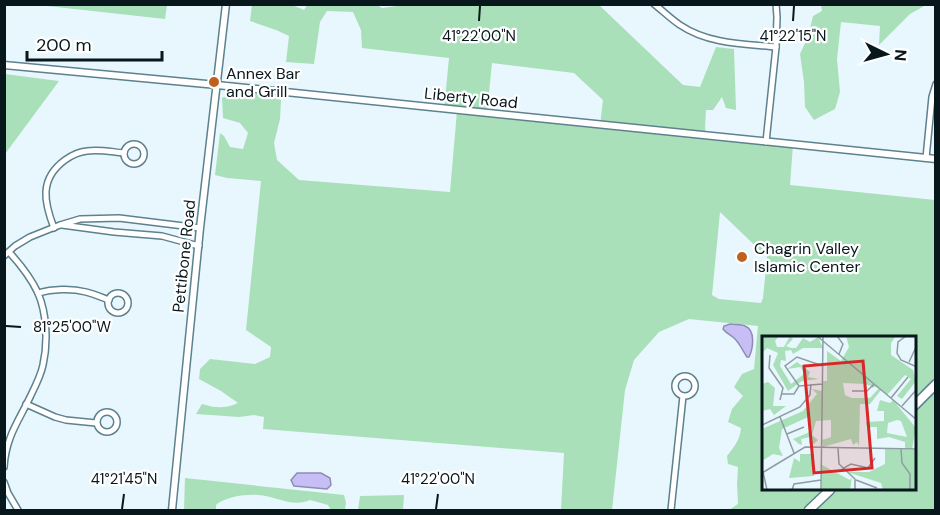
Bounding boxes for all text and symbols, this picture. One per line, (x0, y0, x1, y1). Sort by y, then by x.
scale bar (27, 24, 162, 62)
north arrow (856, 24, 916, 84)
text: 41°22'00"N (442, 26, 516, 46)
text: 41°22'15"N (760, 26, 826, 46)
text: 200 m (36, 33, 92, 57)
text: N (889, 49, 911, 62)
place label: Annex Bar and Grill (226, 63, 300, 102)
marker: Annex Bar and Grill (207, 75, 221, 89)
street label: Liberty Road (423, 83, 519, 113)
street label: Pettibone Road (168, 199, 200, 313)
place label: Chagrin Valley Islamic Center (754, 238, 860, 277)
marker: Chagrin Valley Islamic Center (735, 250, 749, 264)
text: 81°25'00"W (33, 317, 111, 337)
inset map (762, 336, 916, 491)
text: 41°21'45"N (91, 469, 157, 489)
text: 41°22'00"N (401, 469, 475, 489)

